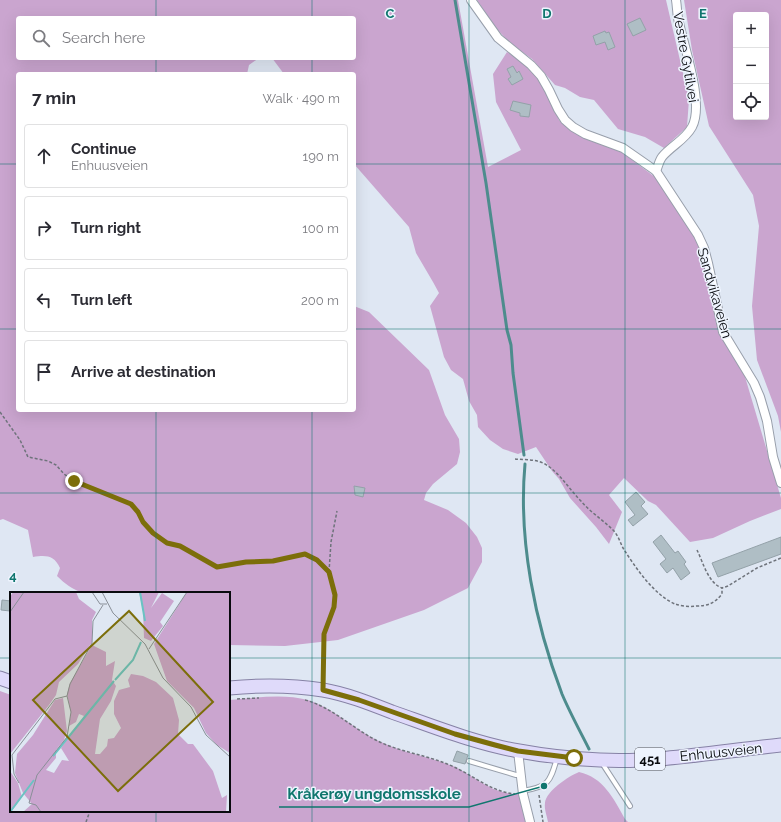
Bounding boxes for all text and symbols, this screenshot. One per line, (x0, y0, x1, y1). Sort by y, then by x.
text: C (386, 6, 395, 21)
text: D (542, 6, 552, 21)
text: E (699, 6, 707, 21)
street label: Vestre Gytilvei (670, 10, 702, 104)
map controls (733, 12, 769, 120)
button: + (733, 12, 769, 48)
search box (16, 16, 356, 60)
icon: search (30, 27, 52, 49)
text: Search here (62, 29, 145, 47)
button: − (733, 48, 769, 84)
button: locate (733, 84, 769, 120)
text: 7 min (32, 88, 76, 108)
text: Walk · 490 m (263, 91, 340, 106)
text: Continue (71, 140, 136, 158)
icon: ahead (33, 145, 55, 167)
text: 190 m (303, 149, 339, 164)
text: Enhuusveien (71, 158, 148, 173)
icon: right (33, 217, 55, 239)
text: Turn right (71, 219, 141, 237)
text: 100 m (302, 221, 339, 236)
street label: Sandvikaveien (694, 246, 736, 340)
icon: left (33, 289, 55, 311)
text: Turn left (71, 291, 132, 309)
text: 200 m (301, 293, 339, 308)
icon: arrive (33, 361, 55, 383)
text: Arrive at destination (71, 363, 216, 381)
route end (65, 472, 83, 490)
text: 4 (9, 568, 17, 583)
inset map (10, 592, 230, 812)
street label: Enhuusveien (679, 740, 763, 764)
road number: 451 (635, 748, 665, 770)
route start (565, 749, 583, 767)
callout: Kråkerøy ungdomsskole (279, 780, 469, 807)
text: Kråkerøy ungdomsskole (287, 785, 461, 803)

